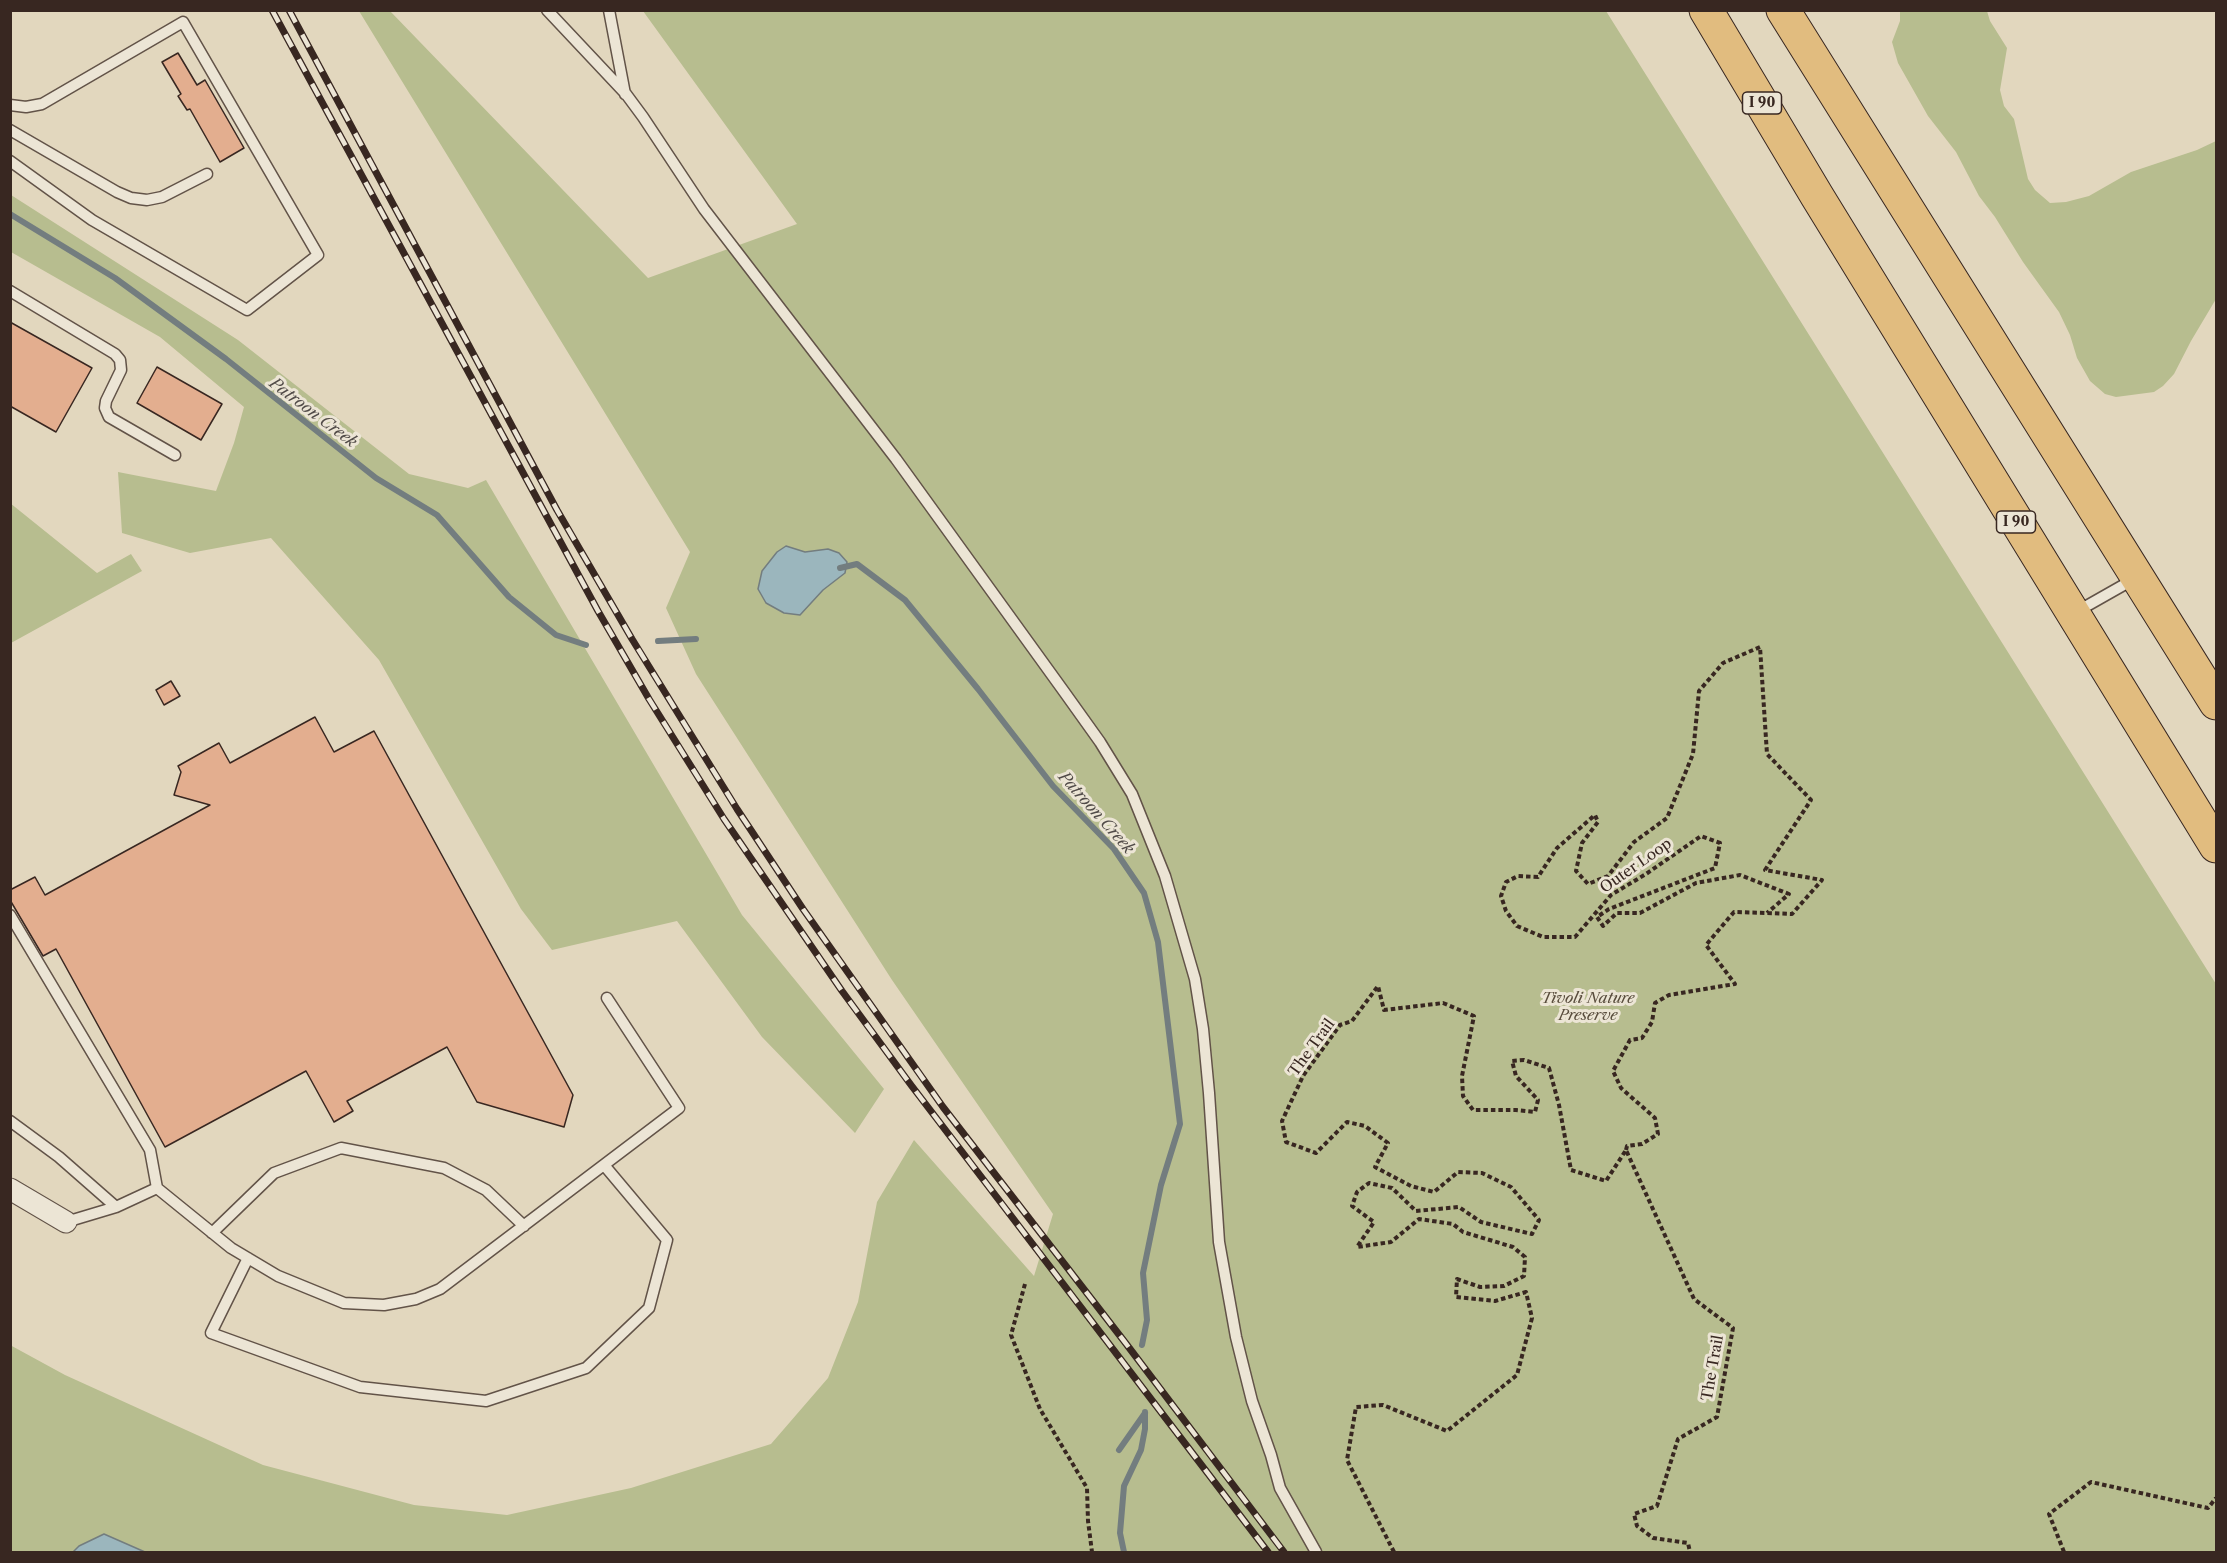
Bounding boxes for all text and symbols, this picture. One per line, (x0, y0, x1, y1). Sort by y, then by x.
road number: I 90 (1742, 92, 1782, 114)
water label: Patroon Creek (266, 374, 360, 452)
road number: I 90 (1996, 511, 2036, 533)
water label: Patroon Creek (1054, 768, 1138, 858)
street label: Outer Loop (1597, 835, 1675, 897)
park label: Tivoli Nature Preserve (1541, 990, 1635, 1025)
street label: The Trail (1285, 1016, 1339, 1080)
street label: The Trail (1698, 1334, 1728, 1402)

